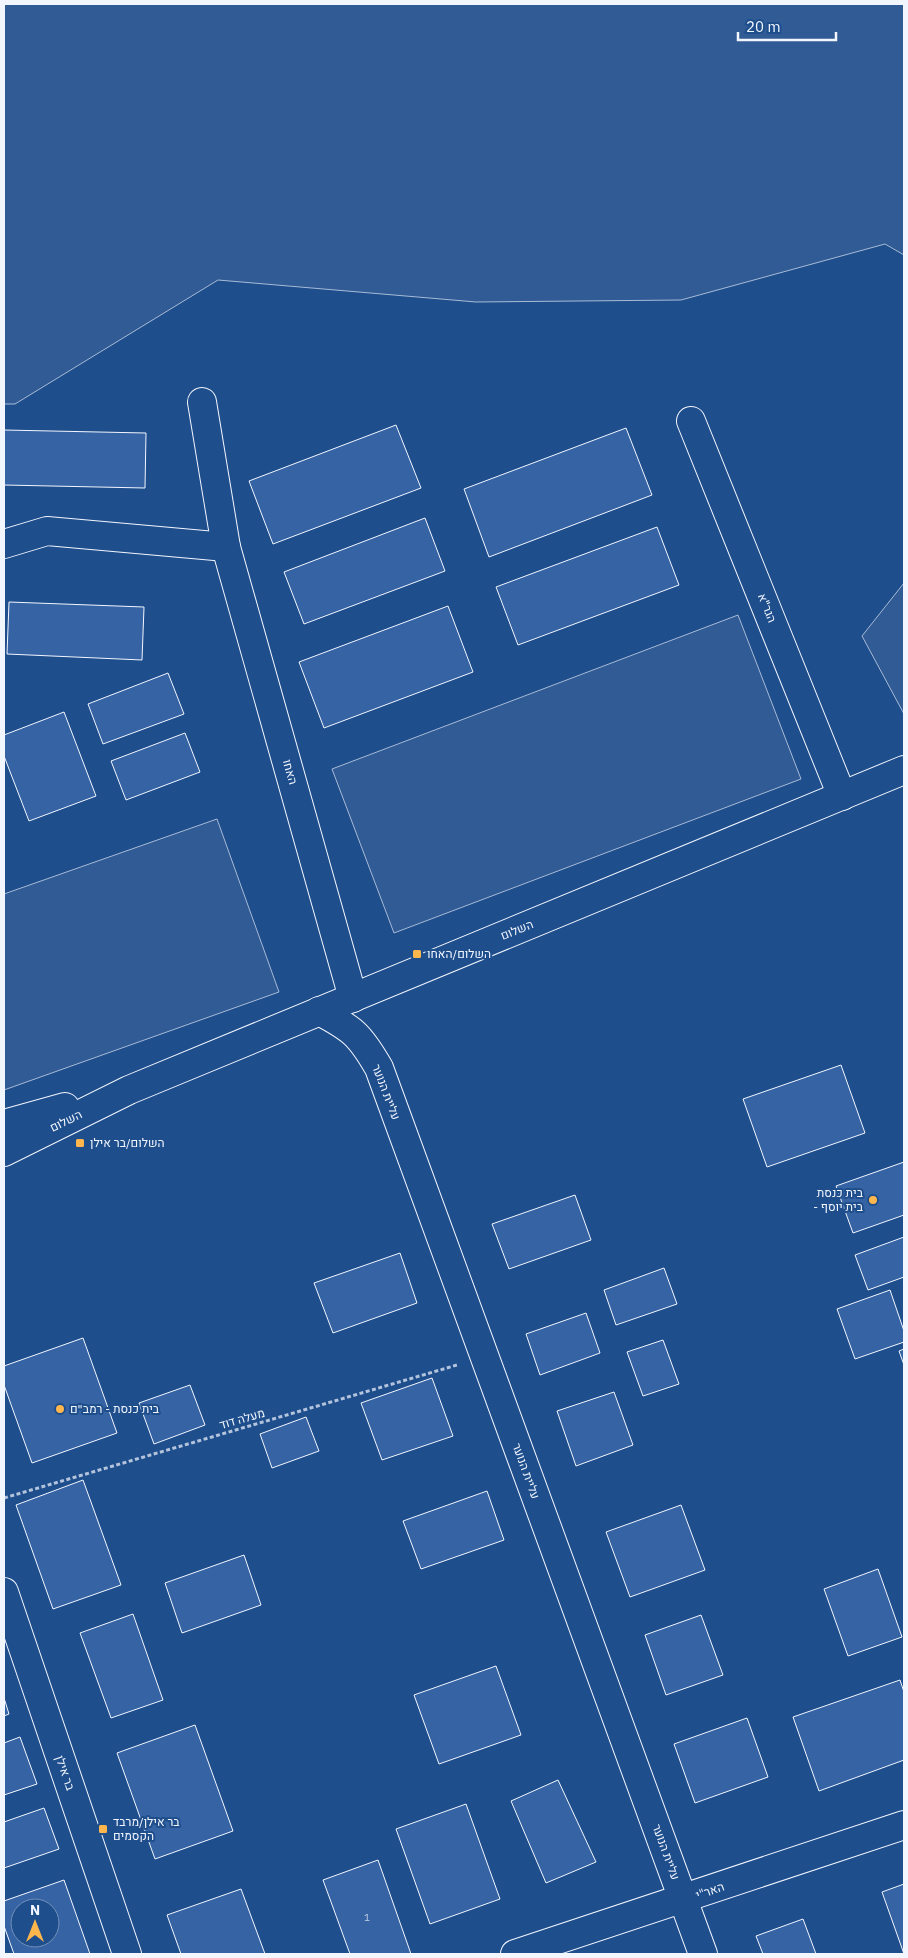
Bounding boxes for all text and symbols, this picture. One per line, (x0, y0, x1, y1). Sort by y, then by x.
scale bar (738, 10, 836, 42)
text: 20 m (746, 17, 781, 36)
street label: הגר"א (755, 591, 780, 625)
street label: האחו (280, 758, 301, 786)
street label: השלום (498, 916, 535, 943)
place label: השלום/האחו (427, 946, 491, 961)
marker: השלום/האחו (411, 948, 423, 960)
street label: עליית הנוער (369, 1062, 404, 1122)
street label: השלום (47, 1106, 84, 1135)
place label: השלום/בר אילן (90, 1135, 164, 1150)
marker: השלום/בר אילן (74, 1137, 86, 1149)
place label: בית כנסת - בית יוסף (813, 1185, 864, 1214)
marker: בית כנסת - בית יוסף (867, 1194, 879, 1206)
place label: בית כנסת - רמב"ם (70, 1401, 160, 1416)
marker: בית כנסת - רמב"ם (54, 1403, 66, 1415)
street label: מעלה דוד (217, 1405, 266, 1432)
street label: עליית הנוער (509, 1441, 544, 1501)
street label: בר אילן (53, 1753, 79, 1793)
place label: בר אילן/מרבד הקסמים (113, 1814, 180, 1843)
street label: עליית הנוער (649, 1822, 684, 1882)
marker: בר אילן/מרבד הקסמים (97, 1823, 109, 1835)
street label: האר"י (694, 1879, 726, 1902)
north arrow (10, 1898, 60, 1948)
text: N (30, 1901, 40, 1919)
house number: 1 (364, 1911, 370, 1924)

